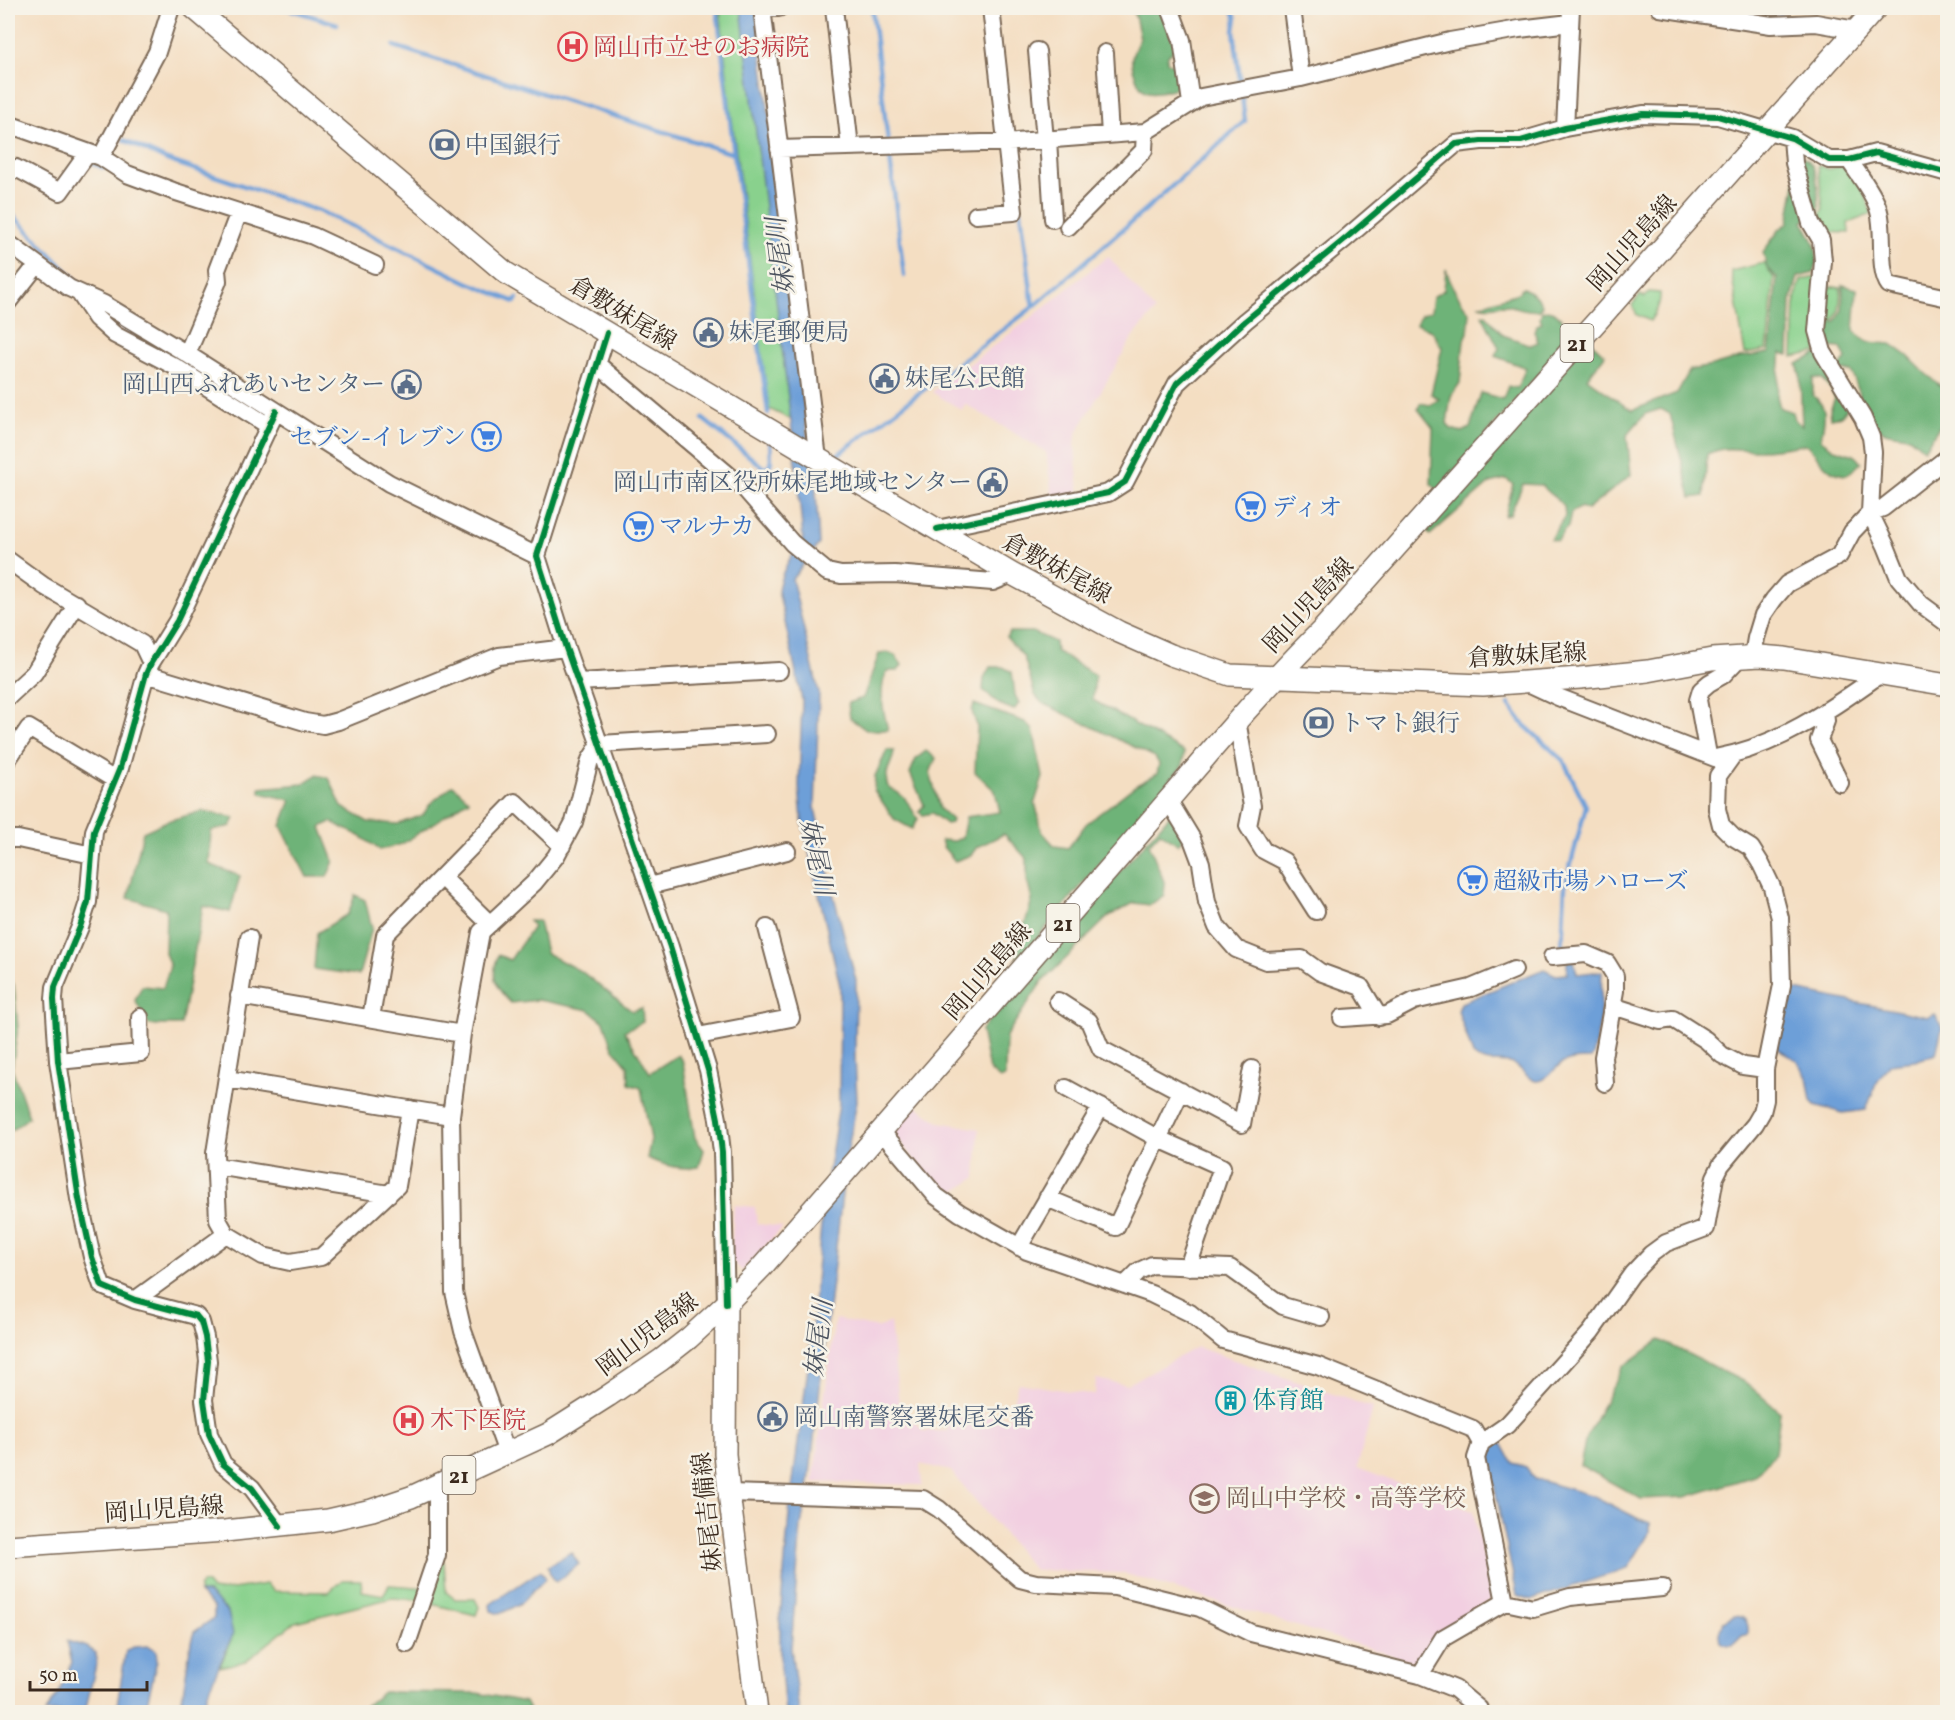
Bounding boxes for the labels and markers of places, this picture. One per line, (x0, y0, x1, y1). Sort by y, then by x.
hospital icon: 岡山市立せのお病院 (556, 31, 588, 63)
place label: 岡山市立せのお病院 (593, 32, 809, 66)
bank icon: 中国銀行 (428, 129, 460, 161)
place label: 中国銀行 (465, 130, 561, 164)
public building icon: 妹尾郵便局 (692, 316, 724, 348)
place label: 妹尾郵便局 (729, 317, 849, 351)
public building icon: 妹尾公民館 (868, 362, 900, 394)
place label: 妹尾公民館 (905, 363, 1025, 397)
public building icon: 岡山西ふれあいセンター (390, 368, 422, 400)
place label: 岡山西ふれあいセンター (122, 369, 385, 403)
supermarket icon: セブン-イレブン (471, 421, 503, 453)
place label: セブン-イレブン (290, 422, 466, 456)
public building icon: 岡山市南区役所妹尾地域センター (977, 466, 1009, 498)
place label: 岡山市南区役所妹尾地域センター (613, 467, 972, 501)
supermarket icon: ディオ (1235, 491, 1267, 523)
place label: ディオ (1272, 492, 1342, 526)
supermarket icon: マルナカ (622, 510, 654, 542)
place label: マルナカ (659, 511, 755, 545)
bank icon: トマト銀行 (1303, 707, 1335, 739)
place label: トマト銀行 (1340, 708, 1460, 742)
supermarket icon: 超級市場 ハローズ (1456, 865, 1488, 897)
place label: 超級市場 ハローズ (1493, 866, 1689, 900)
building icon: 体育館 (1215, 1384, 1247, 1416)
place label: 体育館 (1252, 1385, 1324, 1419)
public building icon: 岡山南警察署妹尾交番 (757, 1401, 789, 1433)
place label: 岡山南警察署妹尾交番 (794, 1402, 1034, 1436)
hospital icon: 木下医院 (393, 1404, 425, 1436)
place label: 木下医院 (430, 1405, 526, 1439)
school or university icon: 岡山中学校・高等学校 (1189, 1482, 1221, 1514)
place label: 岡山中学校・高等学校 (1226, 1483, 1466, 1517)

